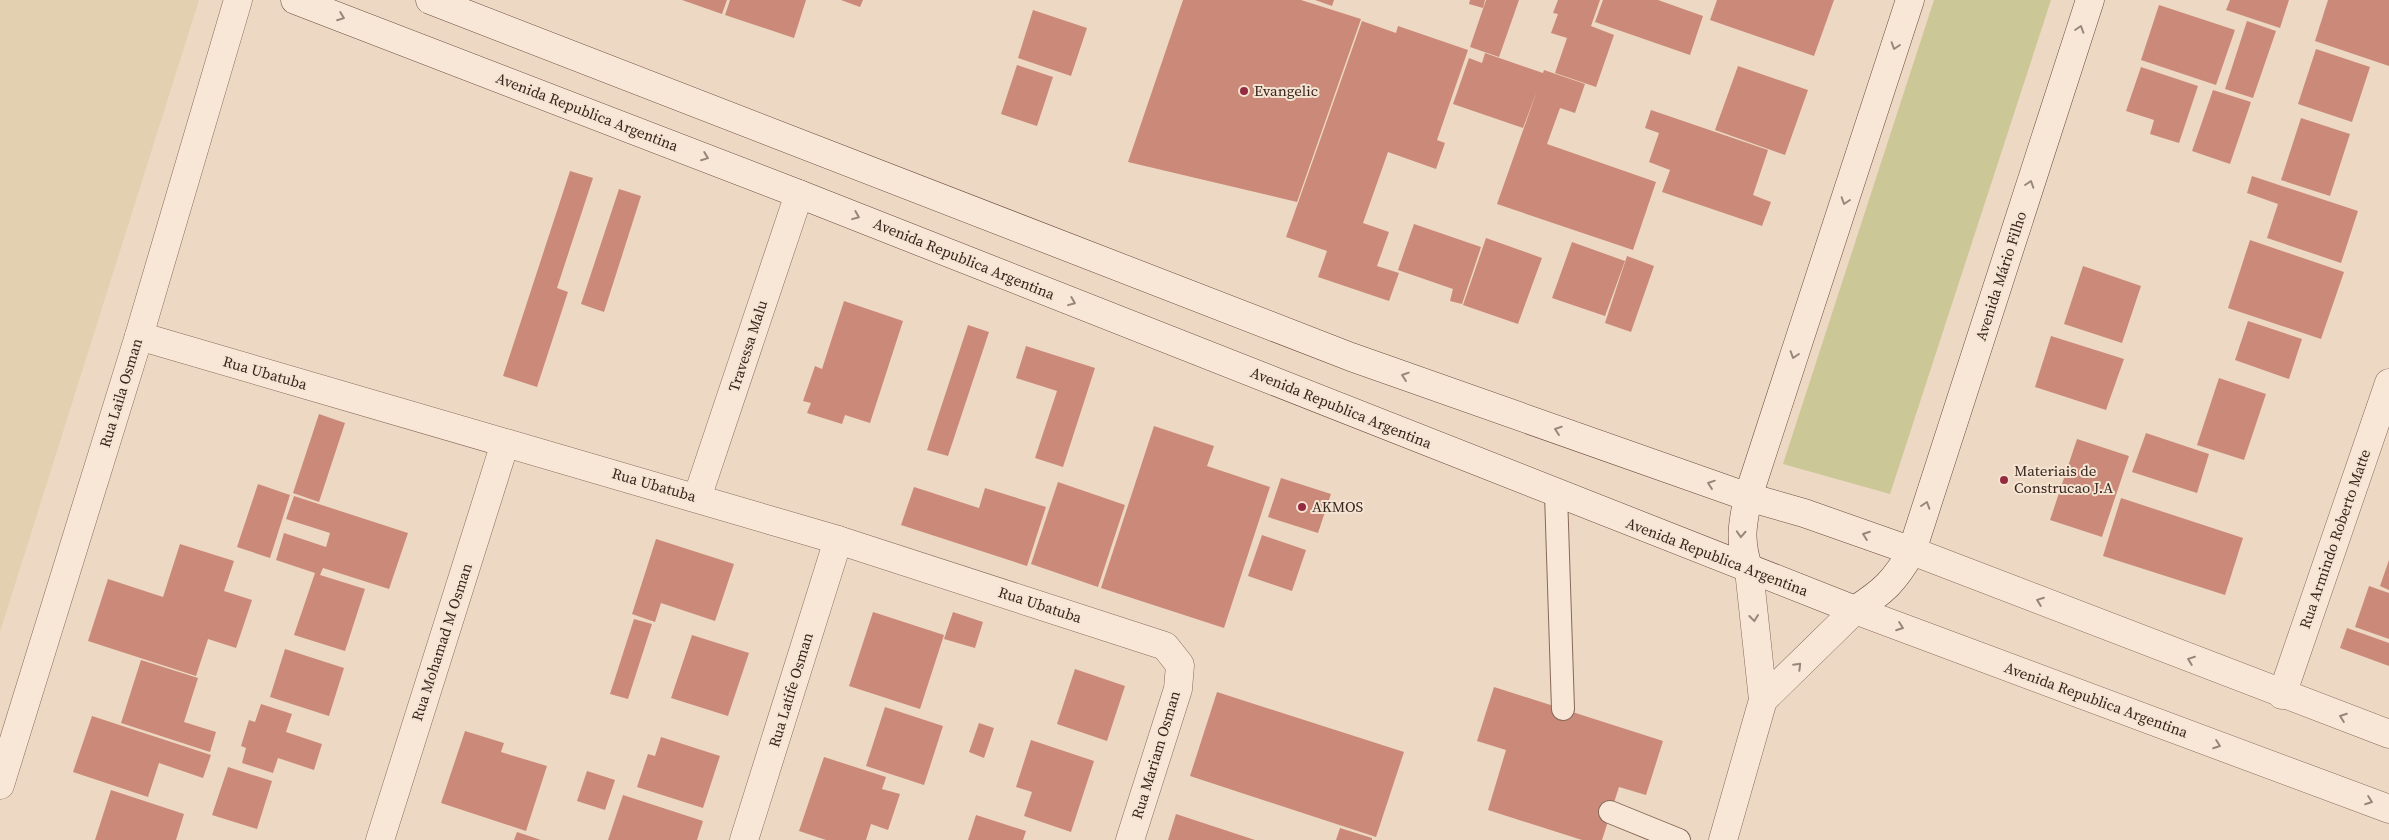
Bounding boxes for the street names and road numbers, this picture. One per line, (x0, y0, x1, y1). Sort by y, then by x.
street label: Avenida Republica Argentina (493, 67, 682, 156)
street label: Avenida Mário Filho (1970, 208, 2031, 343)
street label: Avenida Republica Argentina (870, 212, 1058, 305)
street label: Travessa Malu (723, 297, 772, 394)
street label: Rua Laila Osman (94, 336, 147, 450)
street label: Rua Ubatuba (221, 350, 310, 395)
street label: Avenida Republica Argentina (1247, 361, 1435, 454)
street label: Rua Armindo Roberto Matte (2294, 446, 2375, 631)
street label: Rua Ubatuba (610, 462, 699, 507)
street label: Avenida Republica Argentina (1623, 512, 1812, 601)
street label: Rua Mohamad M Osman (406, 560, 477, 723)
street label: Rua Ubatuba (996, 581, 1085, 628)
street label: Rua Latife Osman (763, 630, 818, 750)
street label: Avenida Republica Argentina (2001, 657, 2191, 743)
street label: Rua Mariam Osman (1126, 688, 1185, 821)

